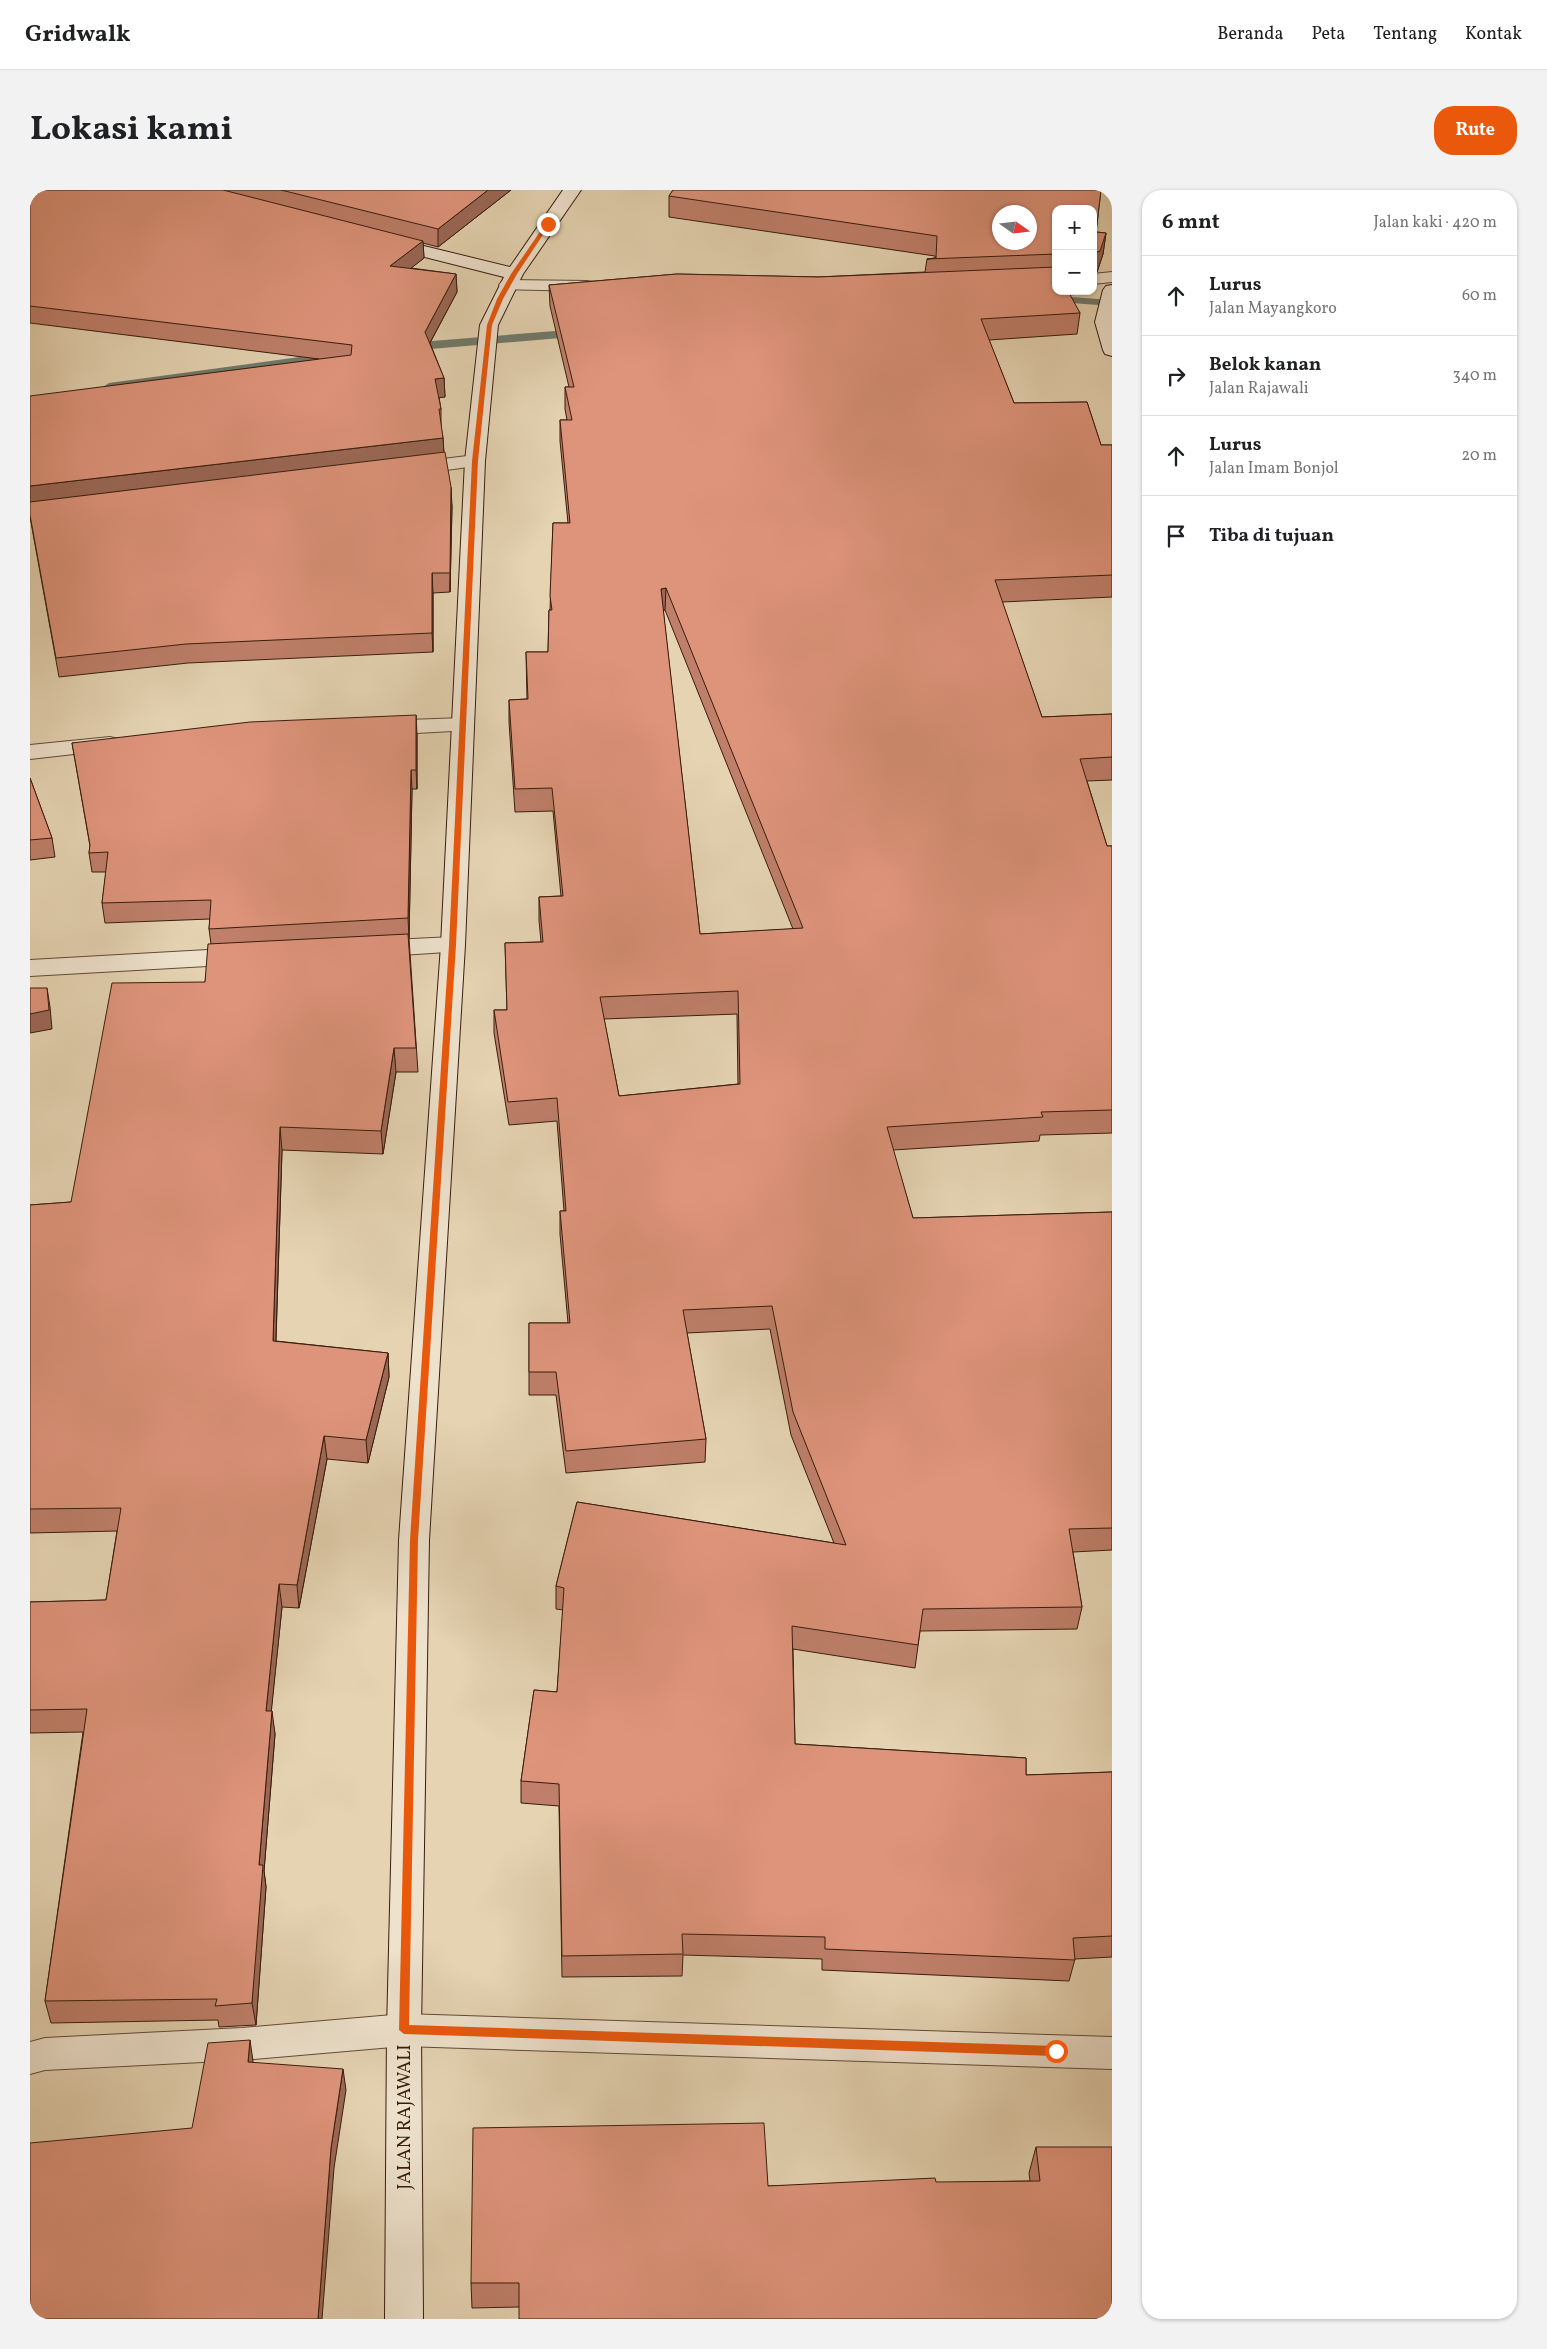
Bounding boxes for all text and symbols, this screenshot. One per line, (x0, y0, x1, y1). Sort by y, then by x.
text: Gridwalk (25, 18, 131, 52)
text: Beranda (1217, 22, 1283, 47)
text: Peta (1311, 22, 1345, 47)
text: Tentang (1373, 22, 1437, 47)
text: Kontak (1465, 22, 1522, 47)
text: Lokasi kami (30, 106, 233, 154)
button: Rute (1434, 106, 1517, 155)
north arrow (992, 205, 1037, 250)
map controls (1052, 205, 1097, 295)
button: + (1052, 205, 1097, 250)
text: 6 mnt (1162, 208, 1220, 237)
text: Jalan kaki · 420 m (1374, 212, 1497, 234)
route end (537, 213, 560, 236)
button: − (1052, 250, 1097, 295)
text: Lurus (1209, 272, 1261, 298)
icon: ahead (1162, 282, 1190, 310)
text: 60 m (1462, 285, 1497, 307)
text: Jalan Mayangkoro (1209, 298, 1337, 320)
text: Belok kanan (1209, 352, 1321, 378)
icon: right (1162, 362, 1190, 390)
text: 340 m (1453, 365, 1497, 387)
text: Jalan Rajawali (1209, 378, 1309, 400)
text: Lurus (1209, 432, 1261, 458)
icon: ahead (1162, 442, 1190, 470)
text: 20 m (1462, 445, 1497, 467)
text: Jalan Imam Bonjol (1209, 458, 1339, 480)
icon: arrive (1162, 522, 1190, 550)
text: Tiba di tujuan (1209, 523, 1334, 549)
route start (1045, 2040, 1068, 2063)
street label: JALAN RAJAWALI (393, 2044, 418, 2190)

